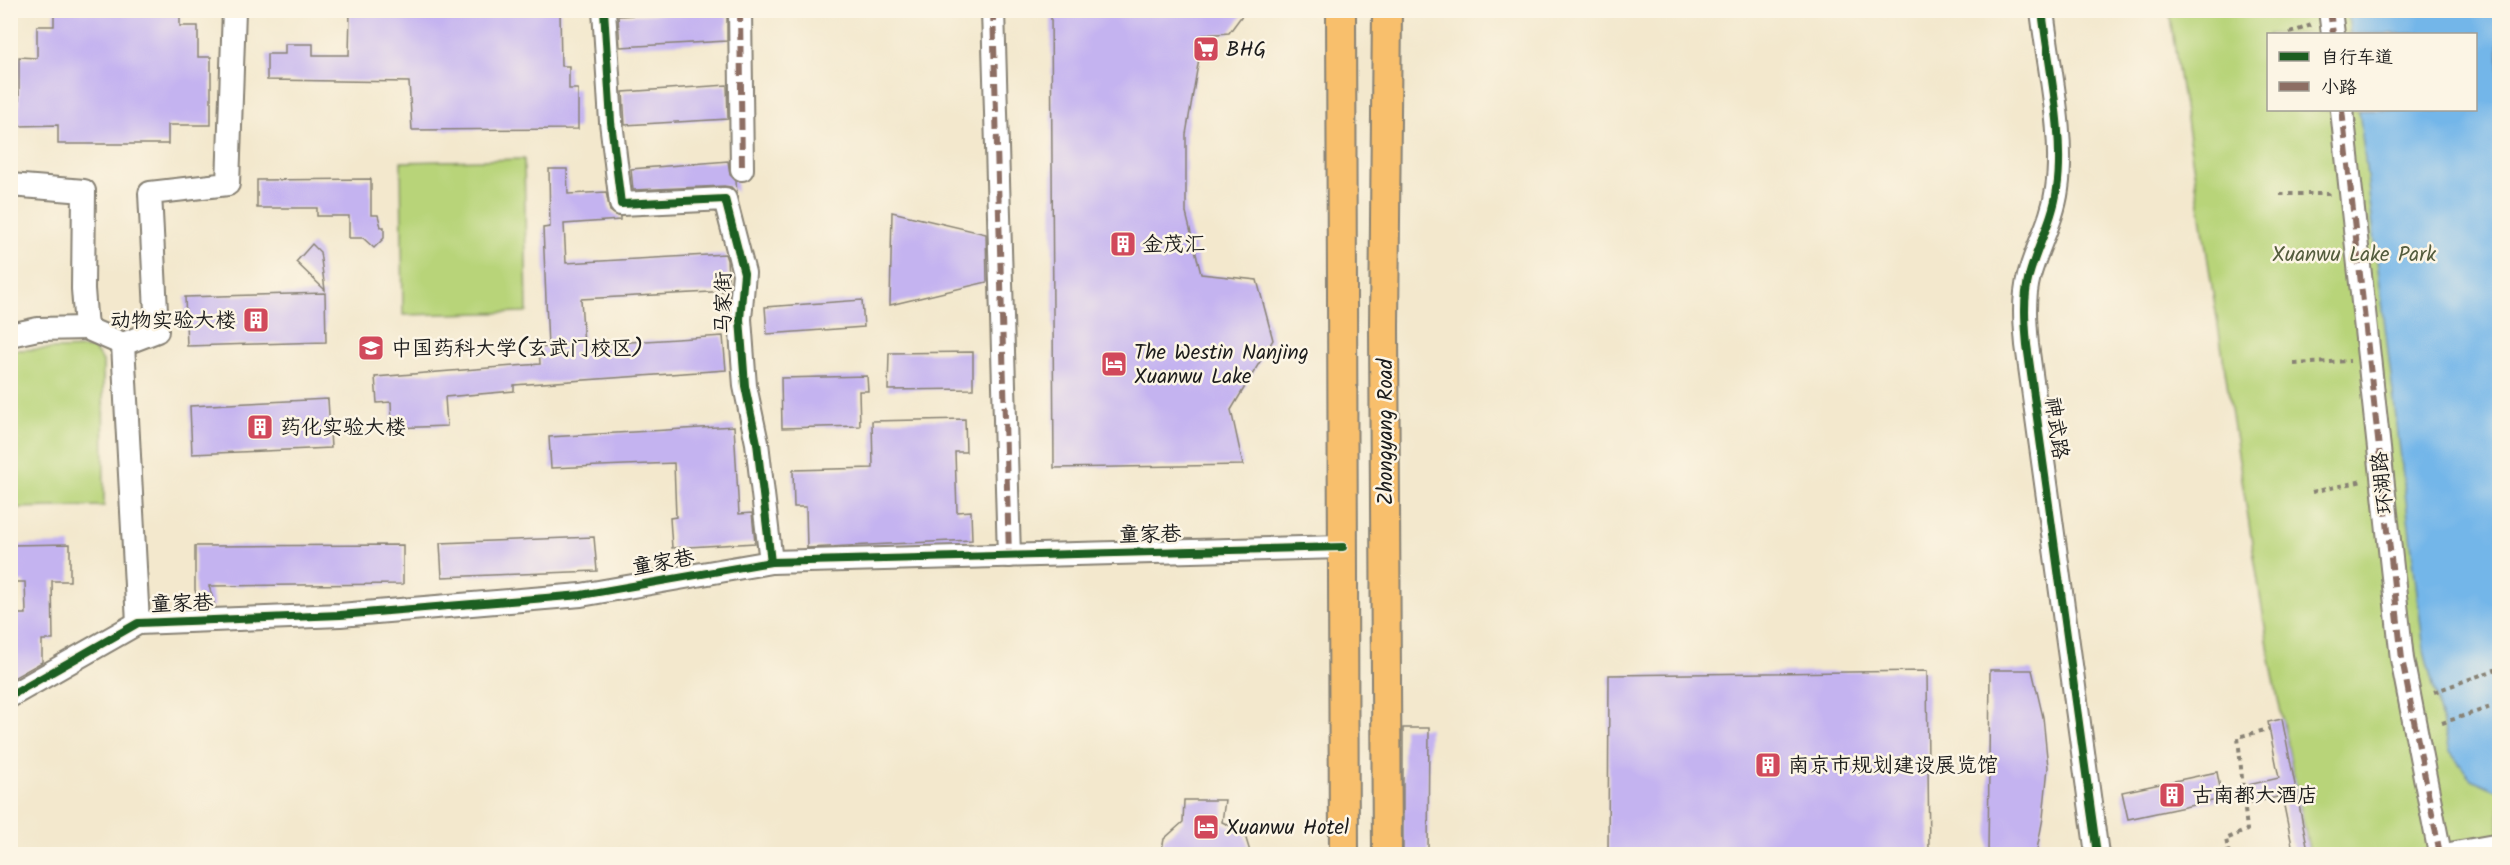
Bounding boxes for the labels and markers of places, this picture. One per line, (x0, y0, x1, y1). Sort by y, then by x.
supermarket icon: BHG (1191, 34, 1221, 64)
place label: BHG (1226, 34, 1266, 67)
building icon: 金茂汇 (1108, 229, 1138, 259)
place label: 金茂汇 (1142, 229, 1205, 262)
place label: 动物实验大楼 (110, 305, 236, 338)
building icon: 动物实验大楼 (241, 305, 271, 335)
school or university icon: 中国药科大学(玄武门校区) (356, 333, 386, 363)
place label: 中国药科大学(玄武门校区) (391, 333, 643, 366)
place label: The Westin Nanjing Xuanwu Lake (1134, 337, 1309, 394)
hotel icon: The Westin Nanjing Xuanwu Lake (1099, 349, 1129, 379)
building icon: 药化实验大楼 (245, 412, 275, 442)
place label: 药化实验大楼 (280, 412, 406, 445)
building icon: 南京市规划建设展览馆 (1753, 750, 1783, 780)
place label: 南京市规划建设展览馆 (1788, 750, 1998, 783)
building icon: 古南都大酒店 (2157, 780, 2187, 810)
place label: 古南都大酒店 (2192, 780, 2318, 813)
hotel icon: Xuanwu Hotel (1191, 812, 1221, 842)
place label: Xuanwu Hotel (1226, 812, 1349, 845)

